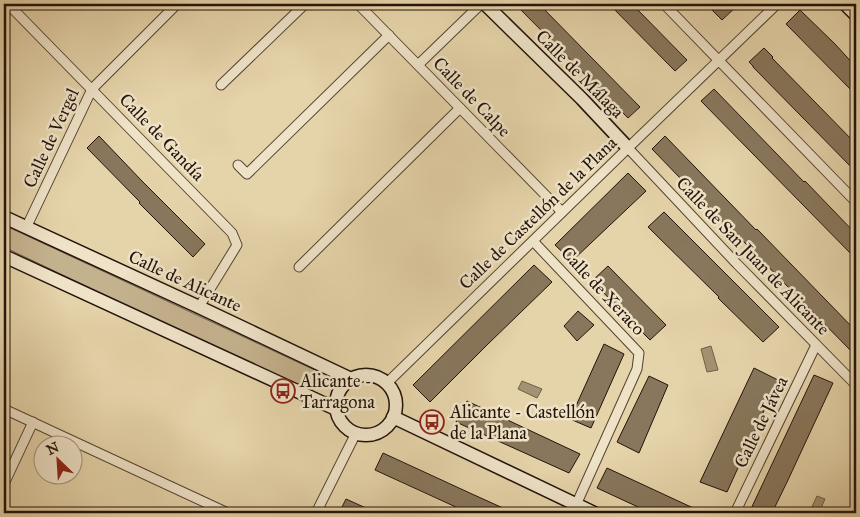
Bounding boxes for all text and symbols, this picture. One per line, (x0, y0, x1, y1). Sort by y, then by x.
street label: Calle de Málaga (531, 25, 629, 124)
street label: Calle de Calpe (428, 52, 516, 142)
street label: Calle de Vergel (18, 84, 85, 192)
street label: Calle de Gandía (115, 89, 210, 186)
street label: Calle de Castellón de la Plana (454, 132, 622, 294)
street label: Calle de San Juan de Alicante (671, 172, 834, 340)
street label: Calle de Xeraco (556, 242, 650, 340)
street label: Calle de Alicante (125, 245, 245, 317)
place label: Alicante - Tarragona (299, 370, 375, 414)
street label: Calle de Jávea (729, 372, 794, 472)
bus stop icon: Alicante - Tarragona (270, 378, 296, 404)
place label: Alicante - Castellón de la Plana (449, 401, 595, 444)
bus stop icon: Alicante - Castellón de la Plana (419, 409, 445, 435)
north arrow (32, 434, 82, 484)
text: N (44, 438, 62, 459)

